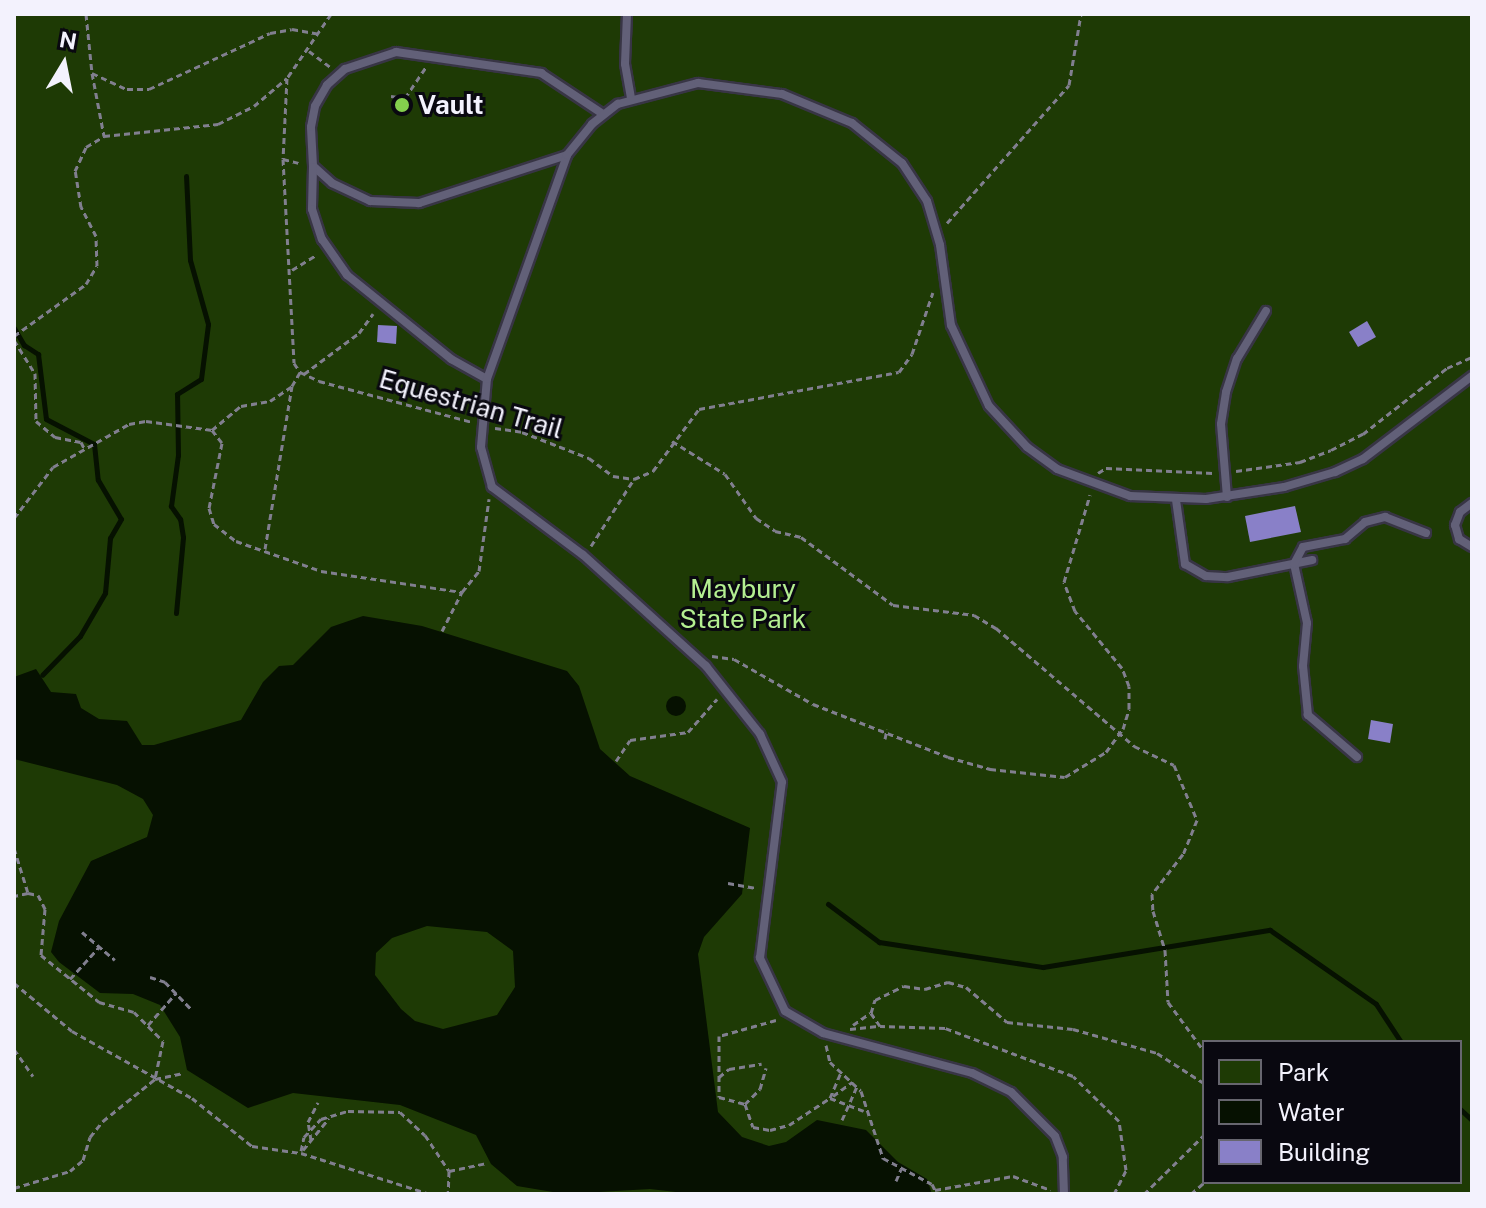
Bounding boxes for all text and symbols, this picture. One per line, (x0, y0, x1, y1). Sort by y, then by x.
north arrow (24, 24, 104, 104)
text: N (57, 26, 79, 55)
place label: Vault (418, 89, 484, 121)
marker: Vault (393, 96, 411, 114)
street label: Equestrian Trail (376, 363, 566, 445)
park label: Maybury State Park (679, 573, 807, 634)
legend (1202, 1040, 1462, 1184)
text: Park (1278, 1058, 1329, 1086)
text: Water (1278, 1098, 1345, 1126)
text: Building (1278, 1138, 1370, 1166)

